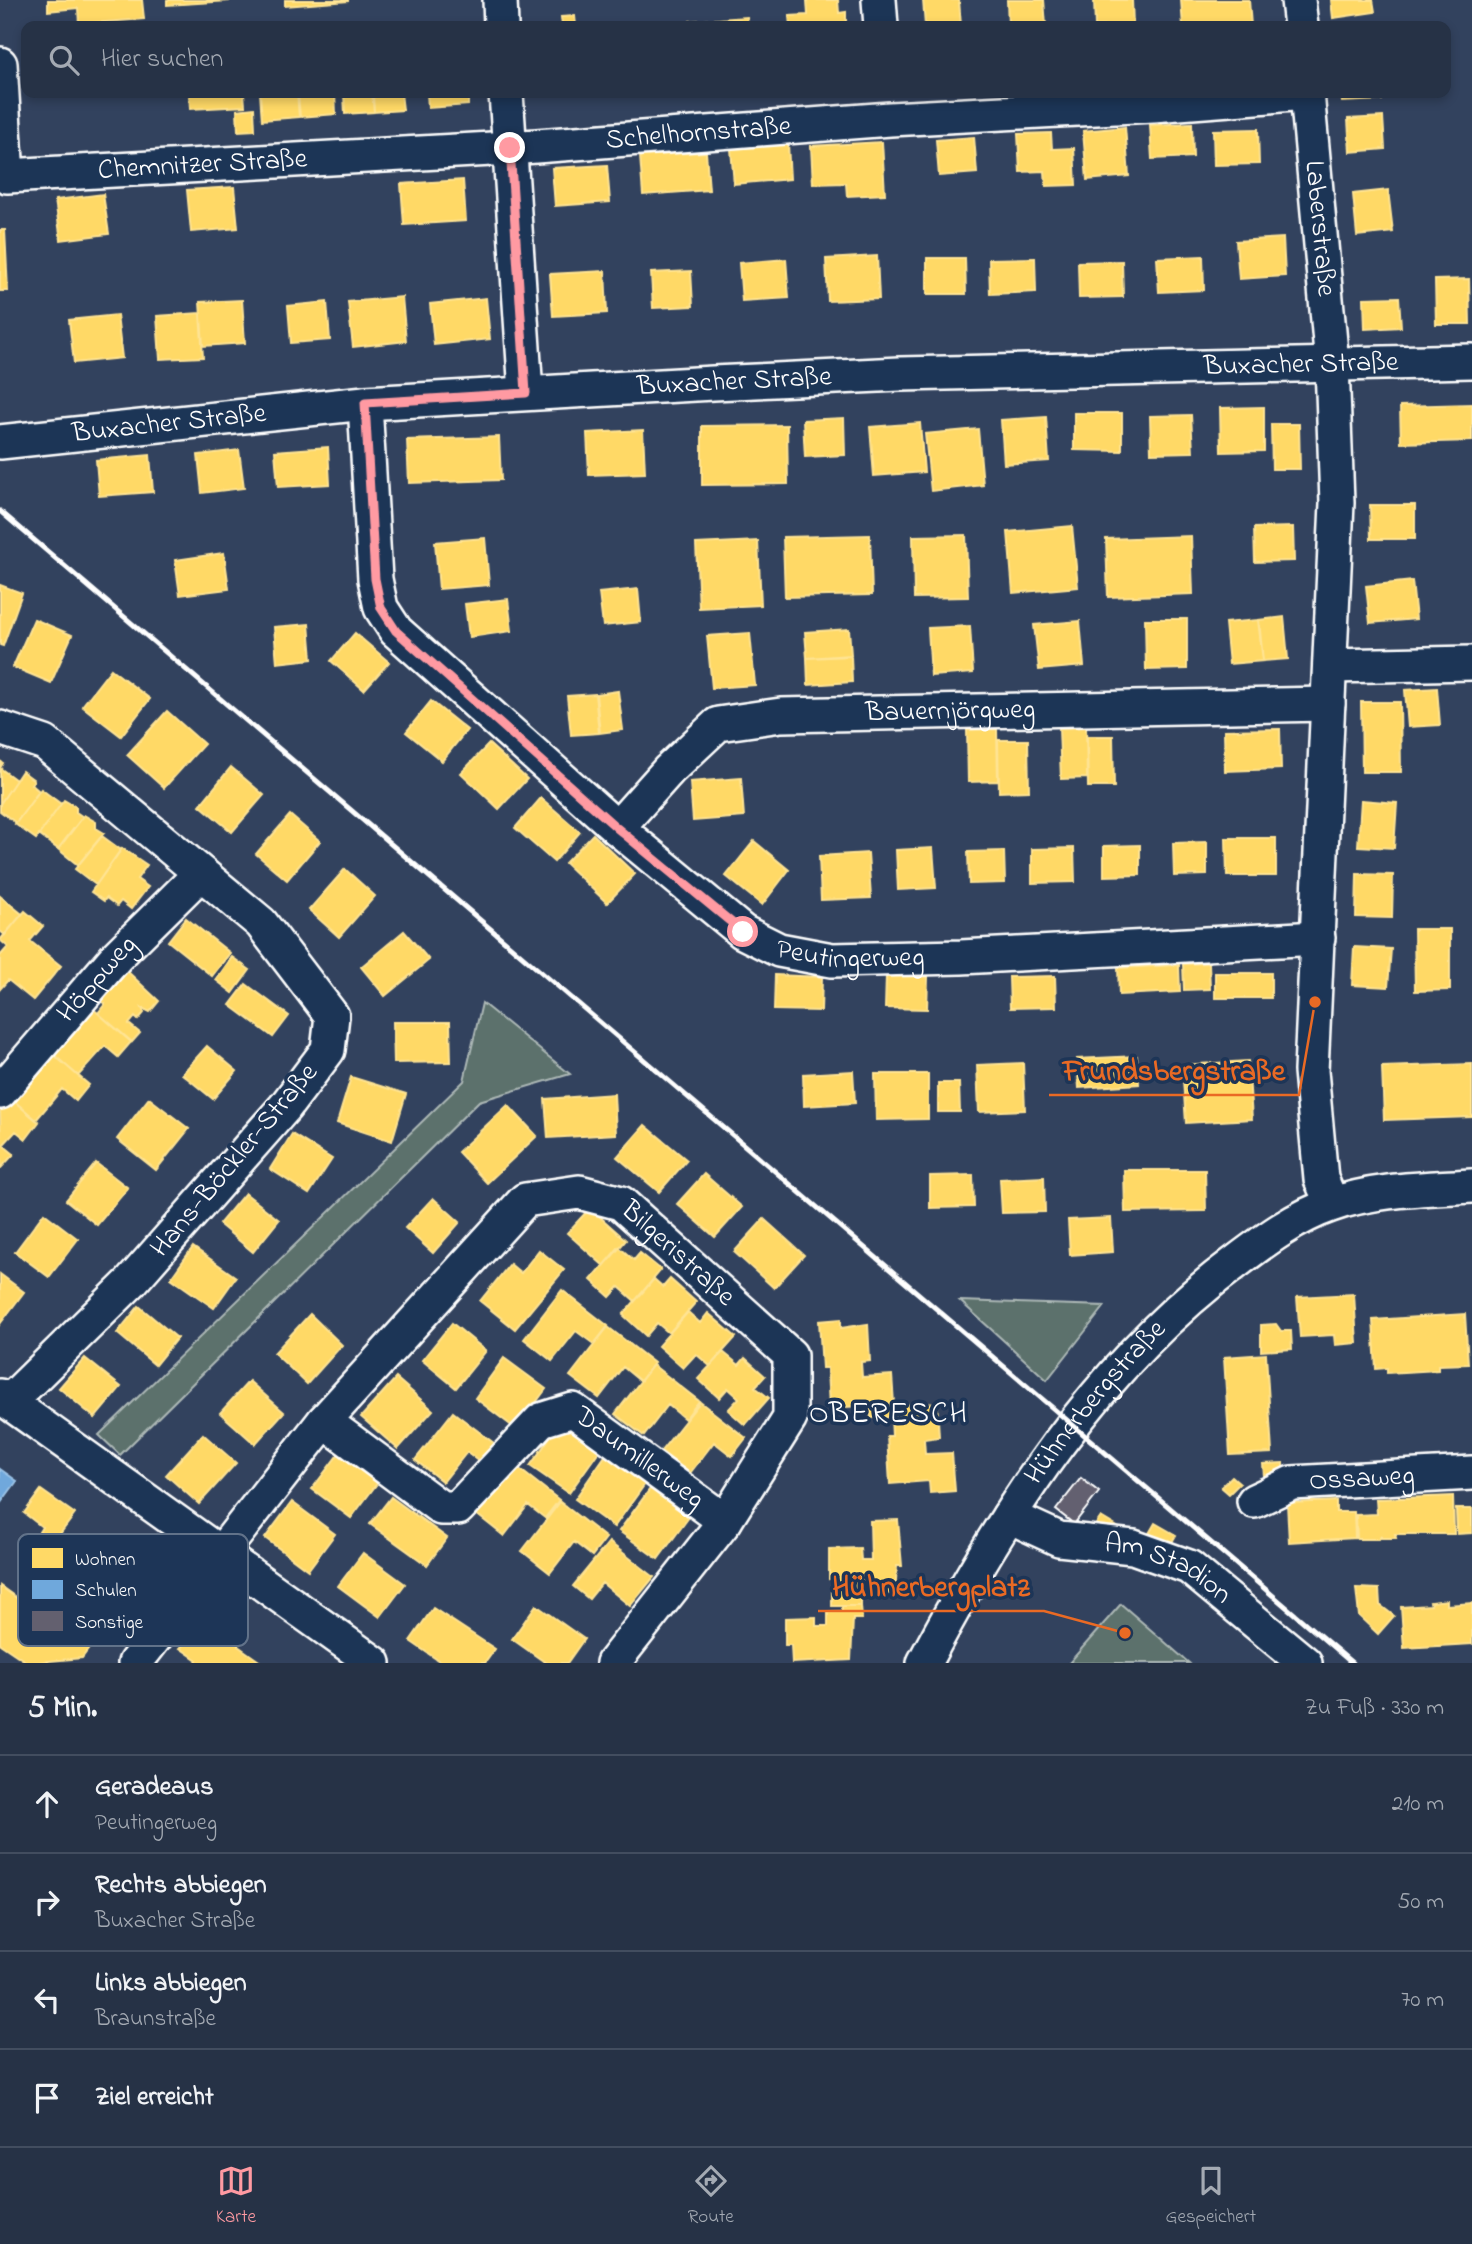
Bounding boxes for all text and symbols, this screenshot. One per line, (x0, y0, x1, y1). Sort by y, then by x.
search box (21, 21, 1451, 98)
icon: search (45, 41, 83, 79)
text: Hier suchen (101, 41, 223, 79)
street label: Schelhornstraße (604, 106, 793, 161)
route end (494, 132, 525, 163)
street label: Chemnitzer Straße (97, 139, 309, 191)
street label: Laberstraße (1293, 159, 1346, 299)
street label: Buxacher Straße (1202, 342, 1399, 388)
street label: Buxacher Straße (635, 357, 833, 408)
street label: Buxacher Straße (69, 393, 269, 455)
street label: Bauernjörgweg (864, 689, 1036, 734)
route start (727, 916, 758, 947)
street label: Höppweg (47, 926, 147, 1032)
street label: Peutingerweg (773, 929, 925, 980)
callout: Frundsbergstraße (1049, 1044, 1299, 1095)
text: Frundsbergstraße (1061, 1051, 1287, 1096)
street label: Hans-Böckler-Straße (141, 1054, 329, 1267)
street label: Bilgeristraße (610, 1190, 745, 1317)
street label: Hühnerbergstraße (1015, 1310, 1176, 1493)
district label: OBERESCH (809, 1393, 969, 1437)
street label: Daumillerweg (564, 1396, 713, 1520)
street label: Ossaweg (1308, 1456, 1416, 1503)
street label: Am Stadion (1103, 1524, 1241, 1615)
legend (18, 1534, 248, 1646)
text: Wohnen (75, 1547, 135, 1574)
callout: Hühnerbergplatz (818, 1560, 1044, 1611)
text: Hühnerbergplatz (832, 1567, 1031, 1612)
text: Schulen (75, 1578, 137, 1605)
text: Sonstige (75, 1610, 143, 1639)
text: 5 Min. (28, 1687, 97, 1731)
text: Zu Fuß · 330 m (1305, 1692, 1444, 1725)
text: Geradeaus (95, 1769, 213, 1807)
icon: ahead (28, 1785, 66, 1823)
text: 210 m (1392, 1788, 1444, 1821)
text: Peutingerweg (95, 1807, 217, 1840)
text: Rechts abbiegen (95, 1867, 267, 1905)
icon: right (28, 1883, 66, 1921)
text: 50 m (1397, 1886, 1444, 1919)
text: Buxacher Straße (95, 1905, 255, 1938)
text: Links abbiegen (95, 1965, 246, 2003)
icon: left (28, 1981, 66, 2019)
text: 70 m (1401, 1984, 1444, 2017)
text: Braunstraße (95, 2003, 216, 2036)
icon: arrive (28, 2079, 66, 2117)
text: Ziel erreicht (95, 2079, 214, 2117)
tab: Karte (216, 2162, 256, 2231)
tab: Route (688, 2162, 734, 2231)
tab: Gespeichert (1166, 2162, 1256, 2231)

